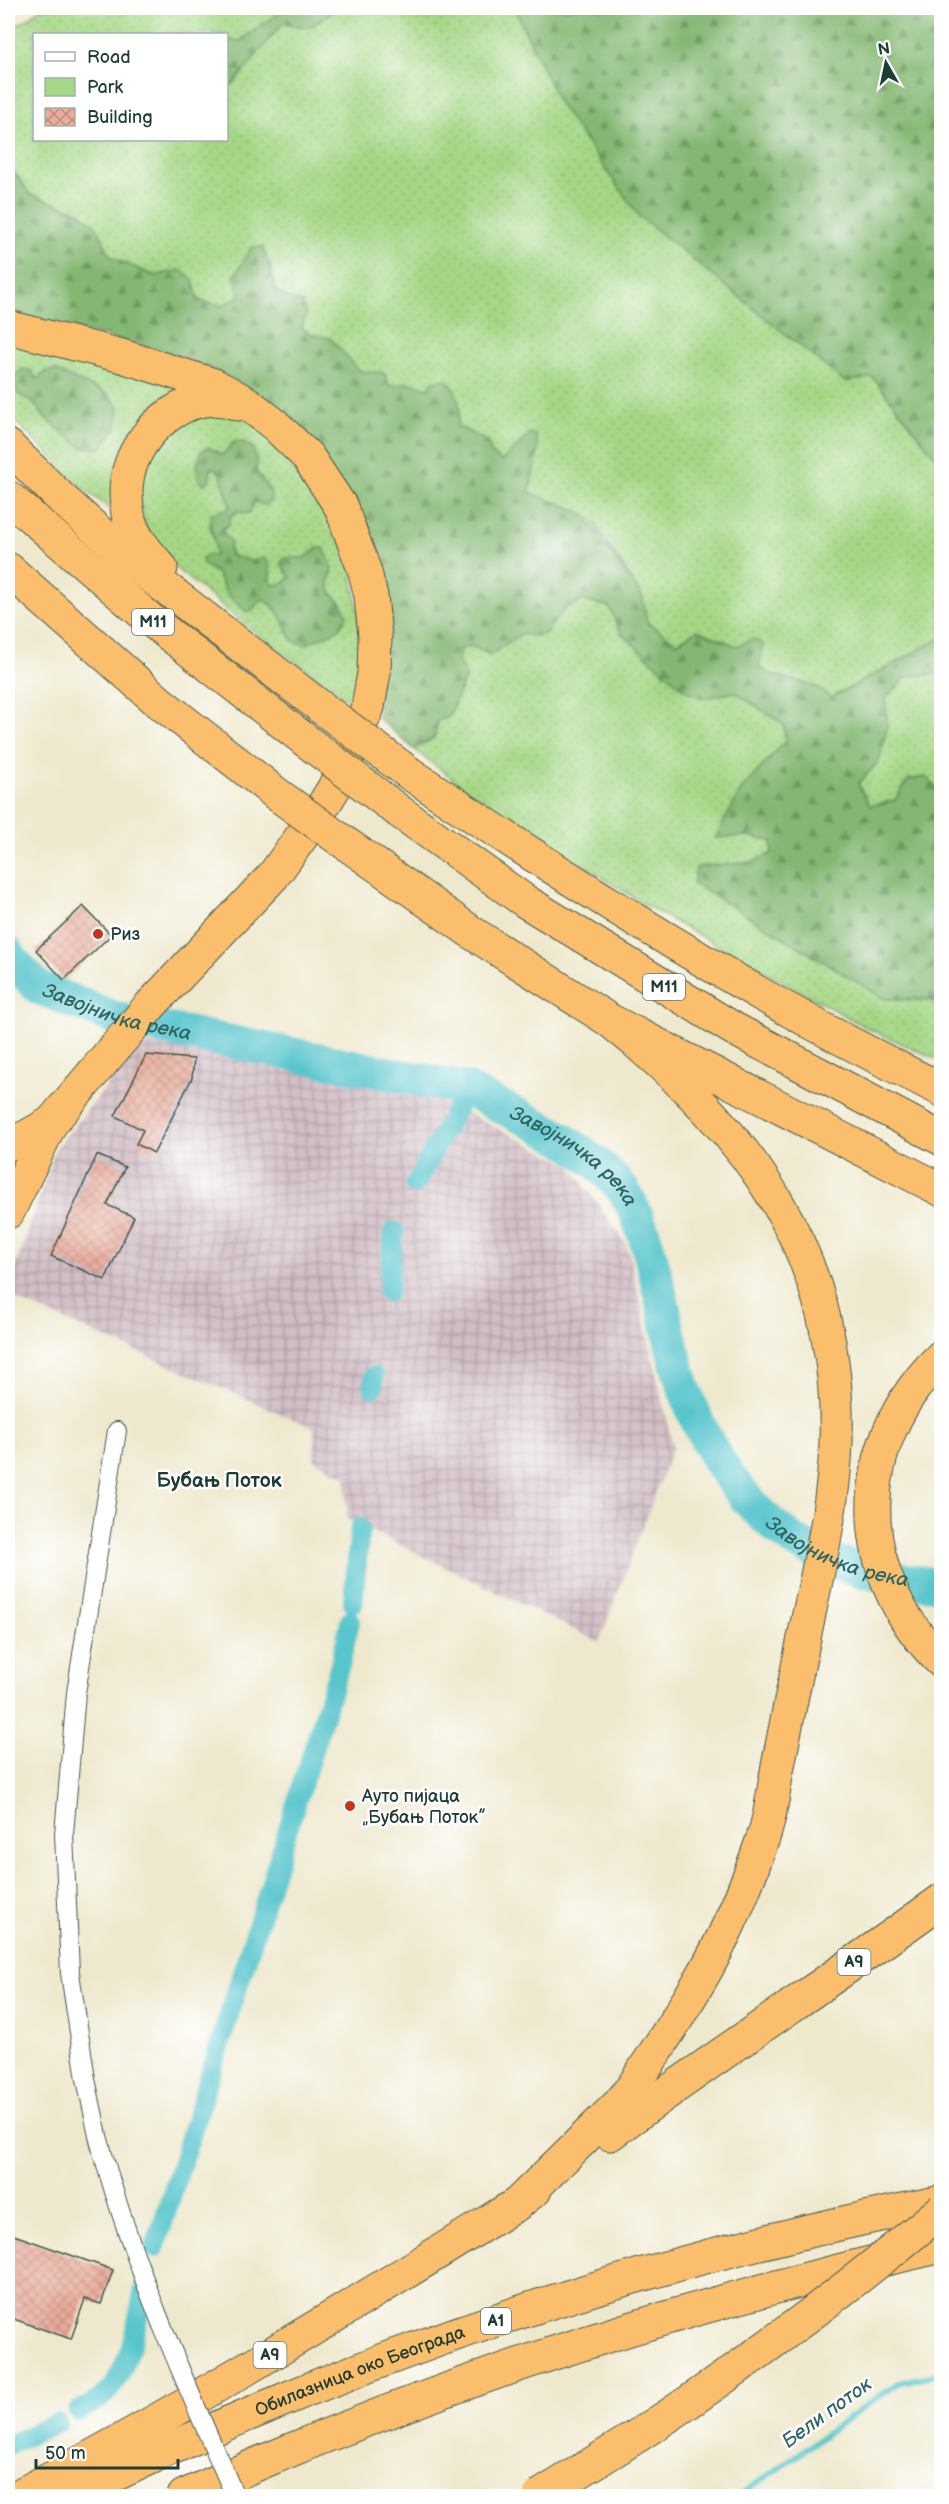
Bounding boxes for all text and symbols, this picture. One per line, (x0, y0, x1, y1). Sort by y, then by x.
legend (33, 33, 228, 141)
north arrow (856, 33, 916, 93)
text: N (876, 39, 891, 60)
text: Road (87, 47, 131, 68)
text: Park (87, 77, 123, 98)
text: Building (87, 107, 153, 128)
road number: M11 (132, 609, 174, 635)
place label: Риз (110, 924, 140, 945)
marker: Риз (91, 927, 105, 941)
road number: M11 (643, 974, 685, 1000)
water label: Завојничка река (39, 979, 193, 1046)
water label: Завојничка река (506, 1101, 642, 1211)
district label: Бубањ Поток (157, 1469, 282, 1493)
water label: Завојничка река (760, 1511, 910, 1593)
place label: Ауто пијаца „Бубањ Поток” (361, 1786, 486, 1828)
marker: Ауто пијаца „Бубањ Поток” (343, 1799, 357, 1813)
road number: A9 (838, 1949, 870, 1975)
road number: A1 (481, 2308, 511, 2334)
street label: Обилазница око Београда (252, 2321, 468, 2421)
road number: A9 (254, 2342, 286, 2368)
water label: Бели поток (777, 2372, 877, 2454)
scale bar (36, 2432, 178, 2470)
text: 50 m (45, 2443, 86, 2464)

